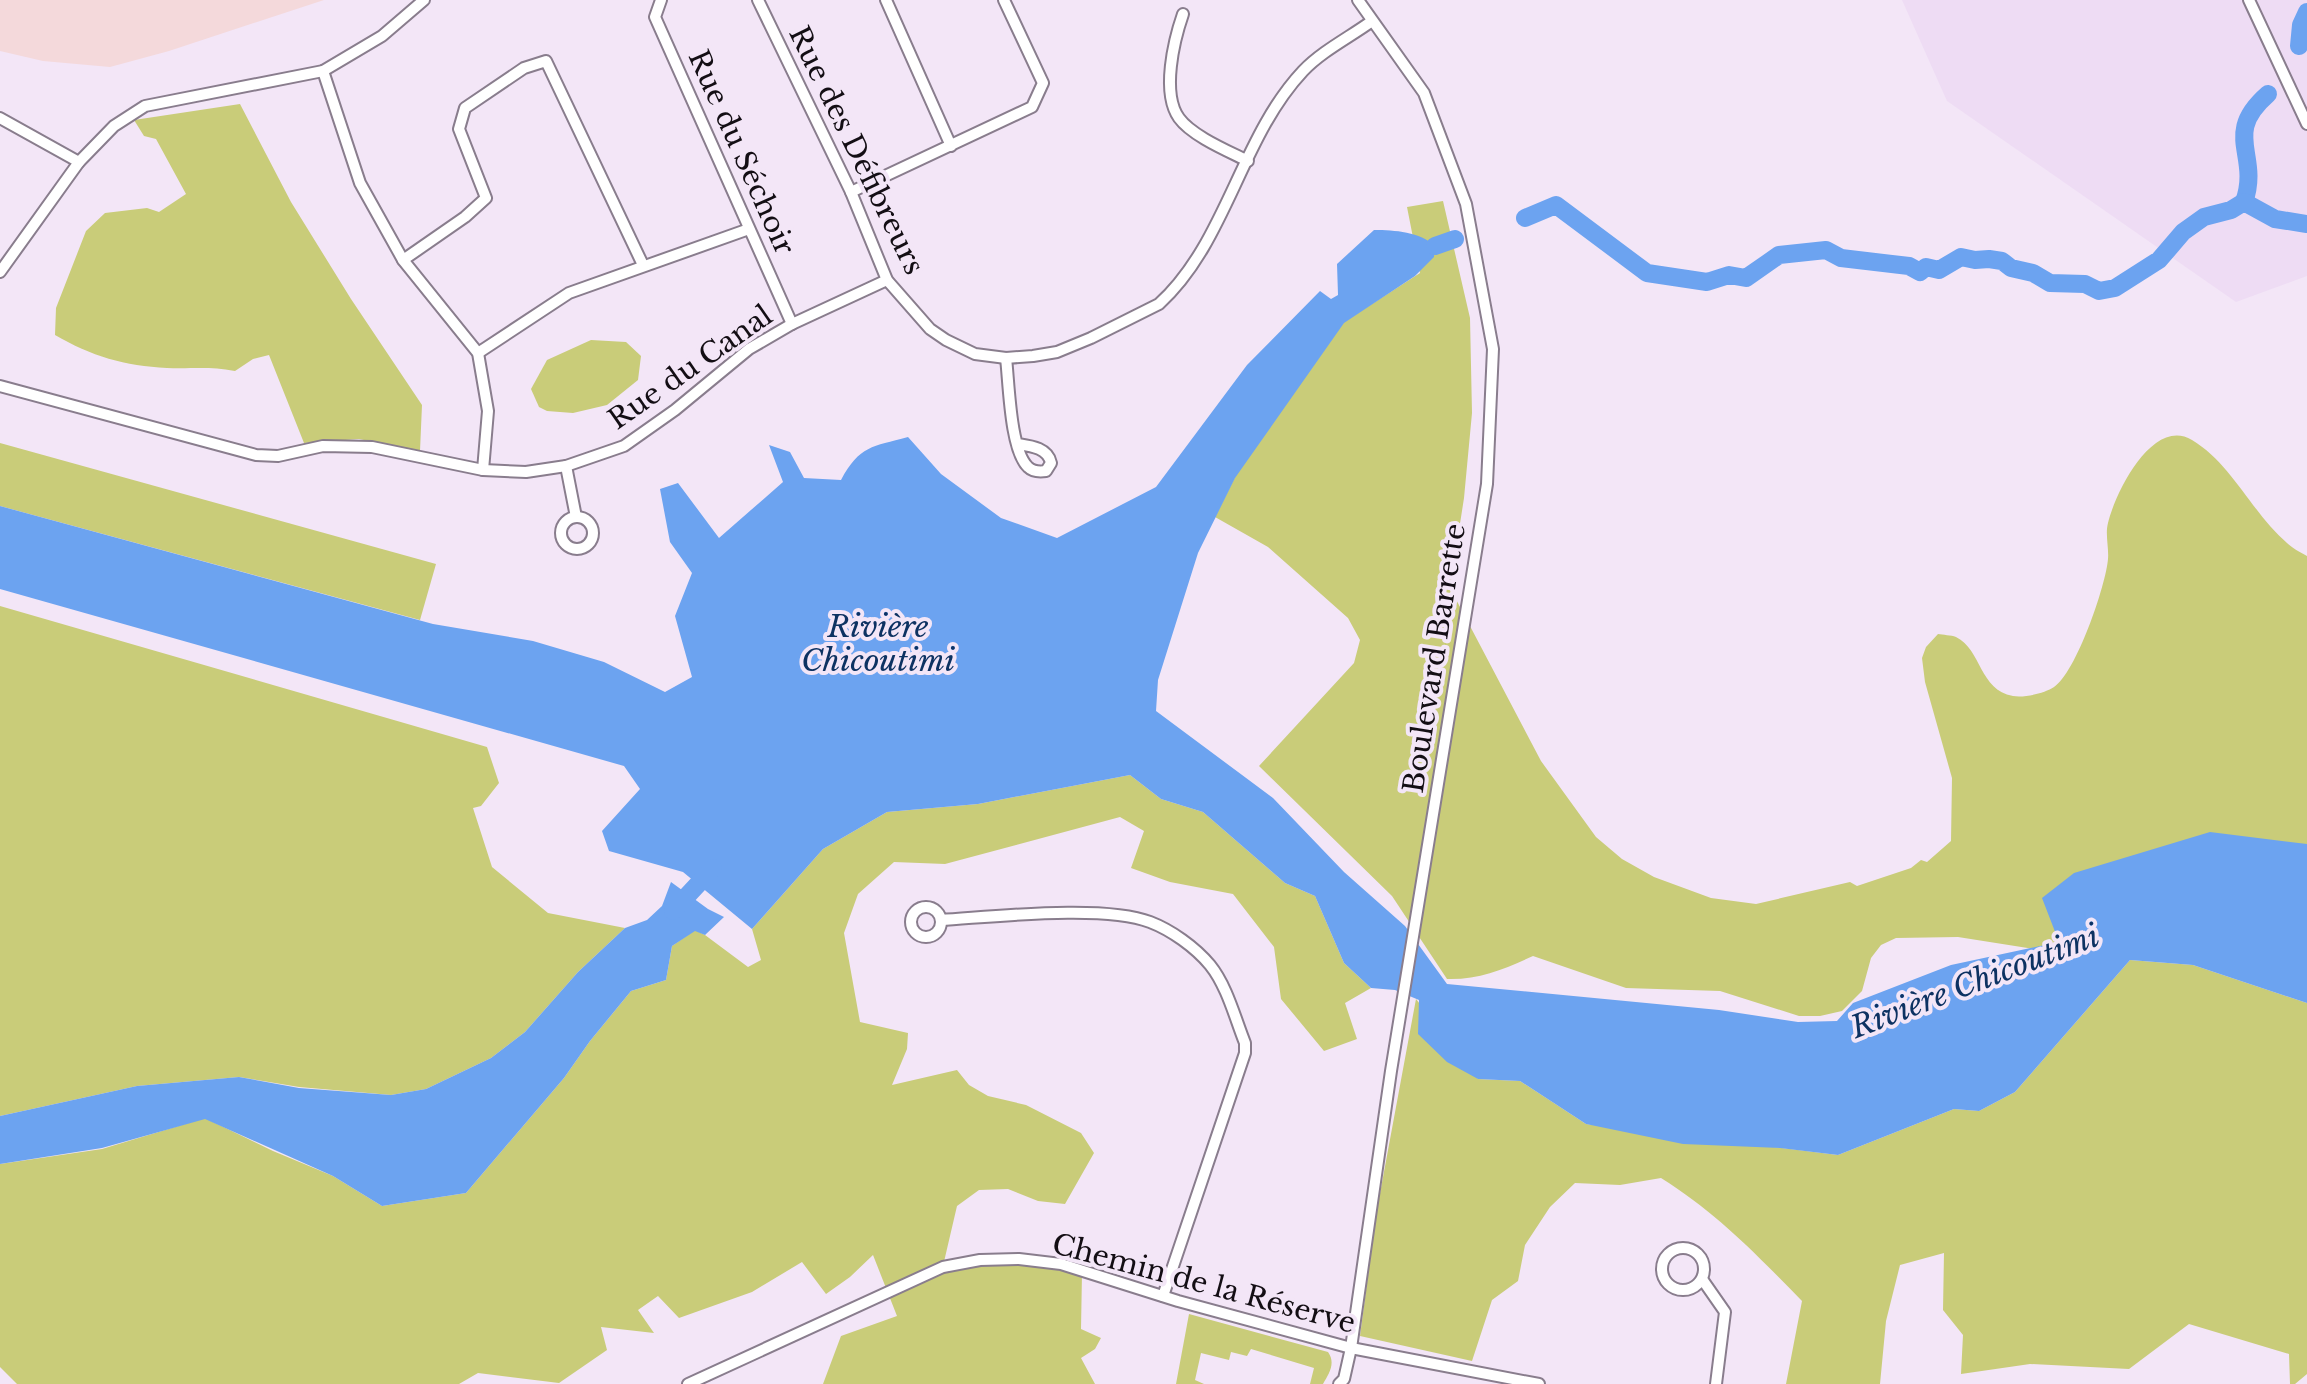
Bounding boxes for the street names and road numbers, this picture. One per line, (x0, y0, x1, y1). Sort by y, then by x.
street label: Rue des Défibreurs (781, 20, 932, 280)
street label: Rue du Séchoir (681, 45, 803, 260)
street label: Rue du Canal (601, 298, 779, 437)
street label: Boulevard Barrette (1396, 521, 1473, 795)
street label: Chemin de la Réserve (1048, 1226, 1359, 1341)

